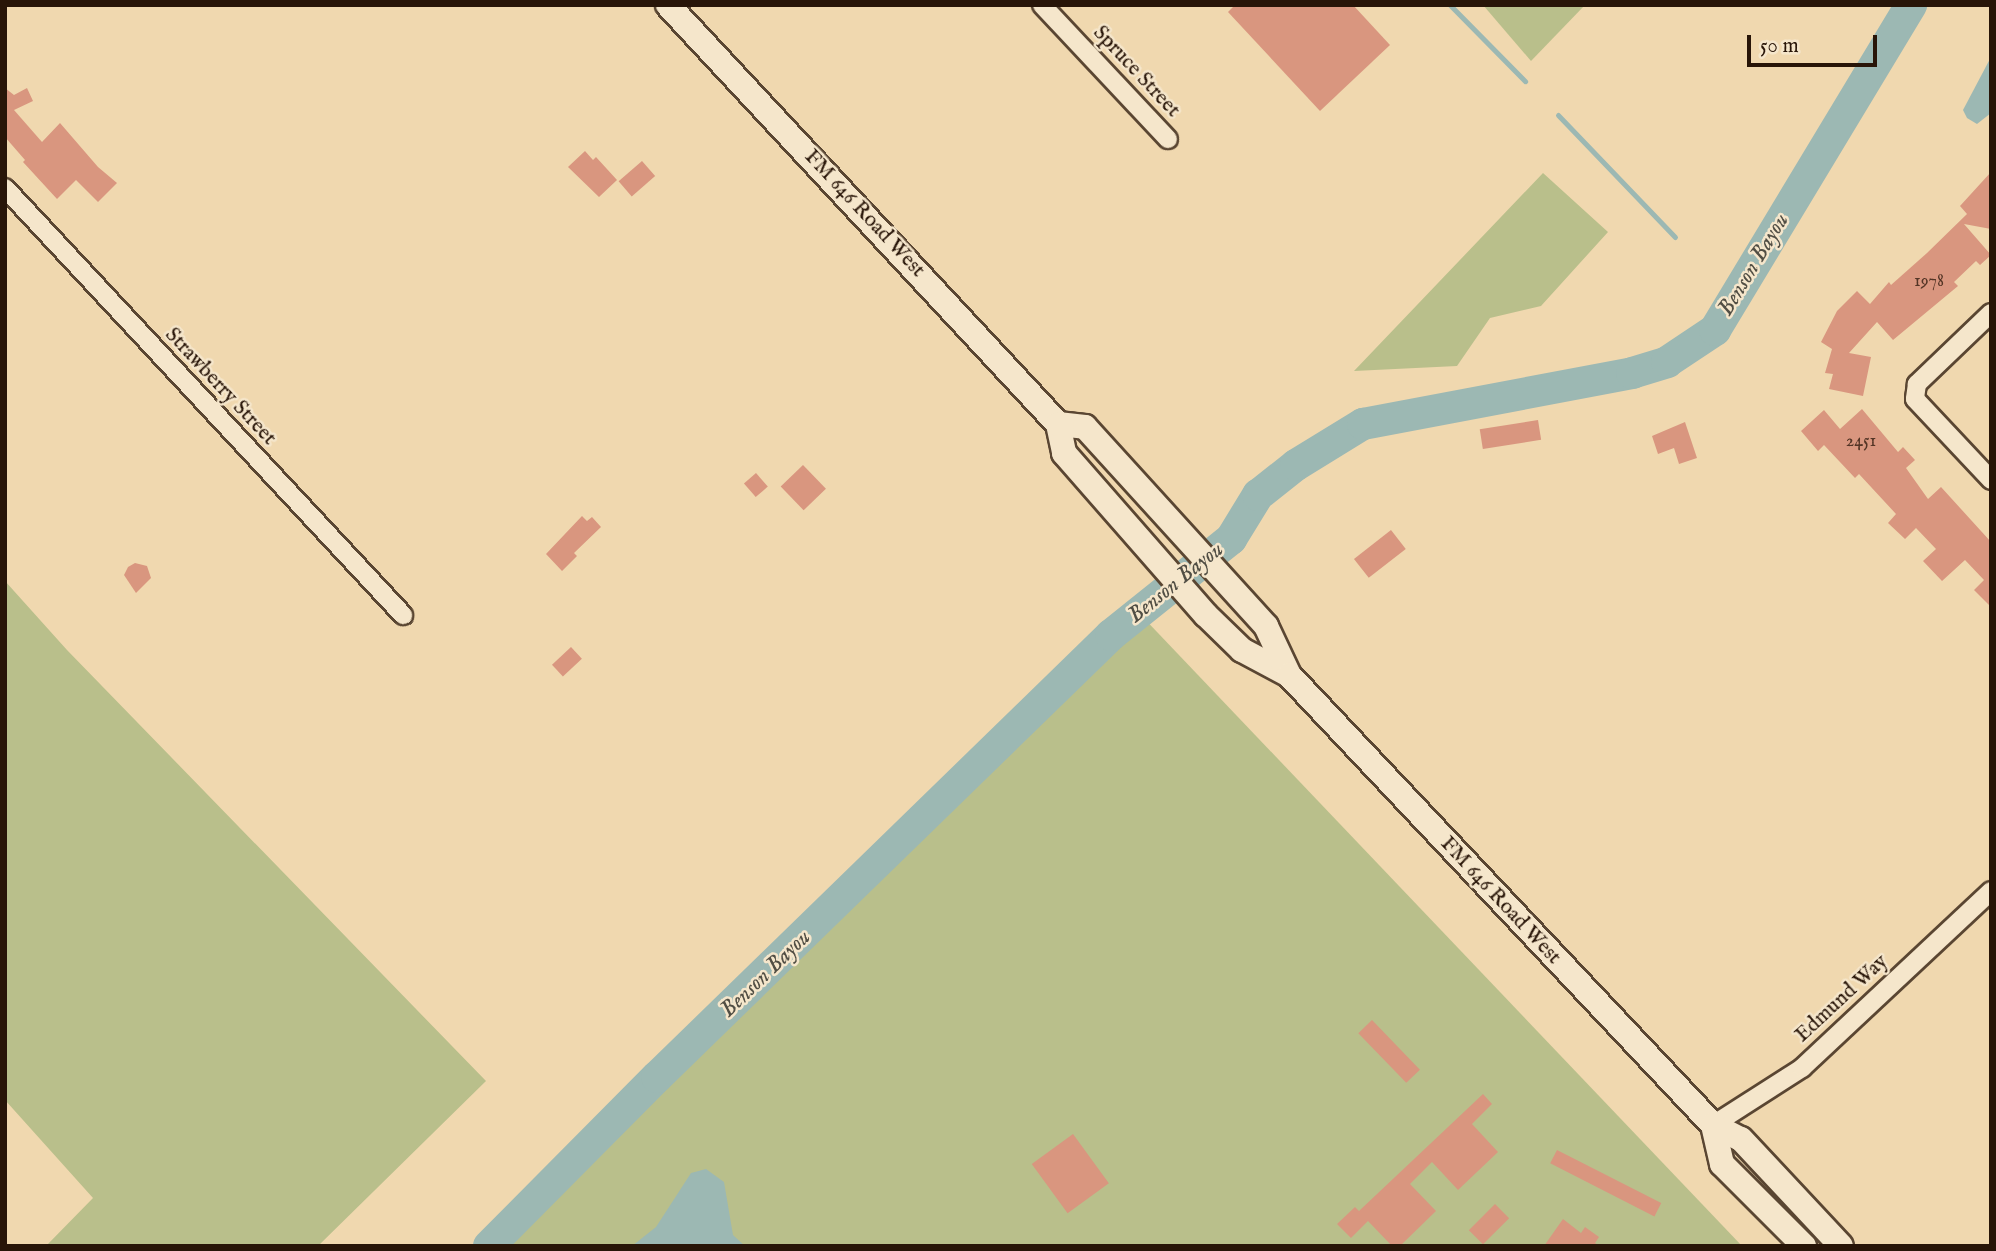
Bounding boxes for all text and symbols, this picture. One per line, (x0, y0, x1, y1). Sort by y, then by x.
street label: Spruce Street (1087, 21, 1185, 123)
scale bar (1751, 21, 1881, 65)
text: 50 m (1760, 33, 1799, 60)
street label: FM 646 Road West (798, 145, 930, 283)
water label: Benson Bayou (1713, 209, 1795, 321)
house number: 1978 (1914, 271, 1944, 293)
street label: Strawberry Street (159, 323, 281, 451)
house number: 2451 (1846, 431, 1876, 453)
water label: Benson Bayou (1123, 536, 1229, 630)
street label: FM 646 Road West (1434, 832, 1566, 970)
water label: Benson Bayou (715, 924, 817, 1024)
street label: Edmund Way (1790, 950, 1894, 1048)

